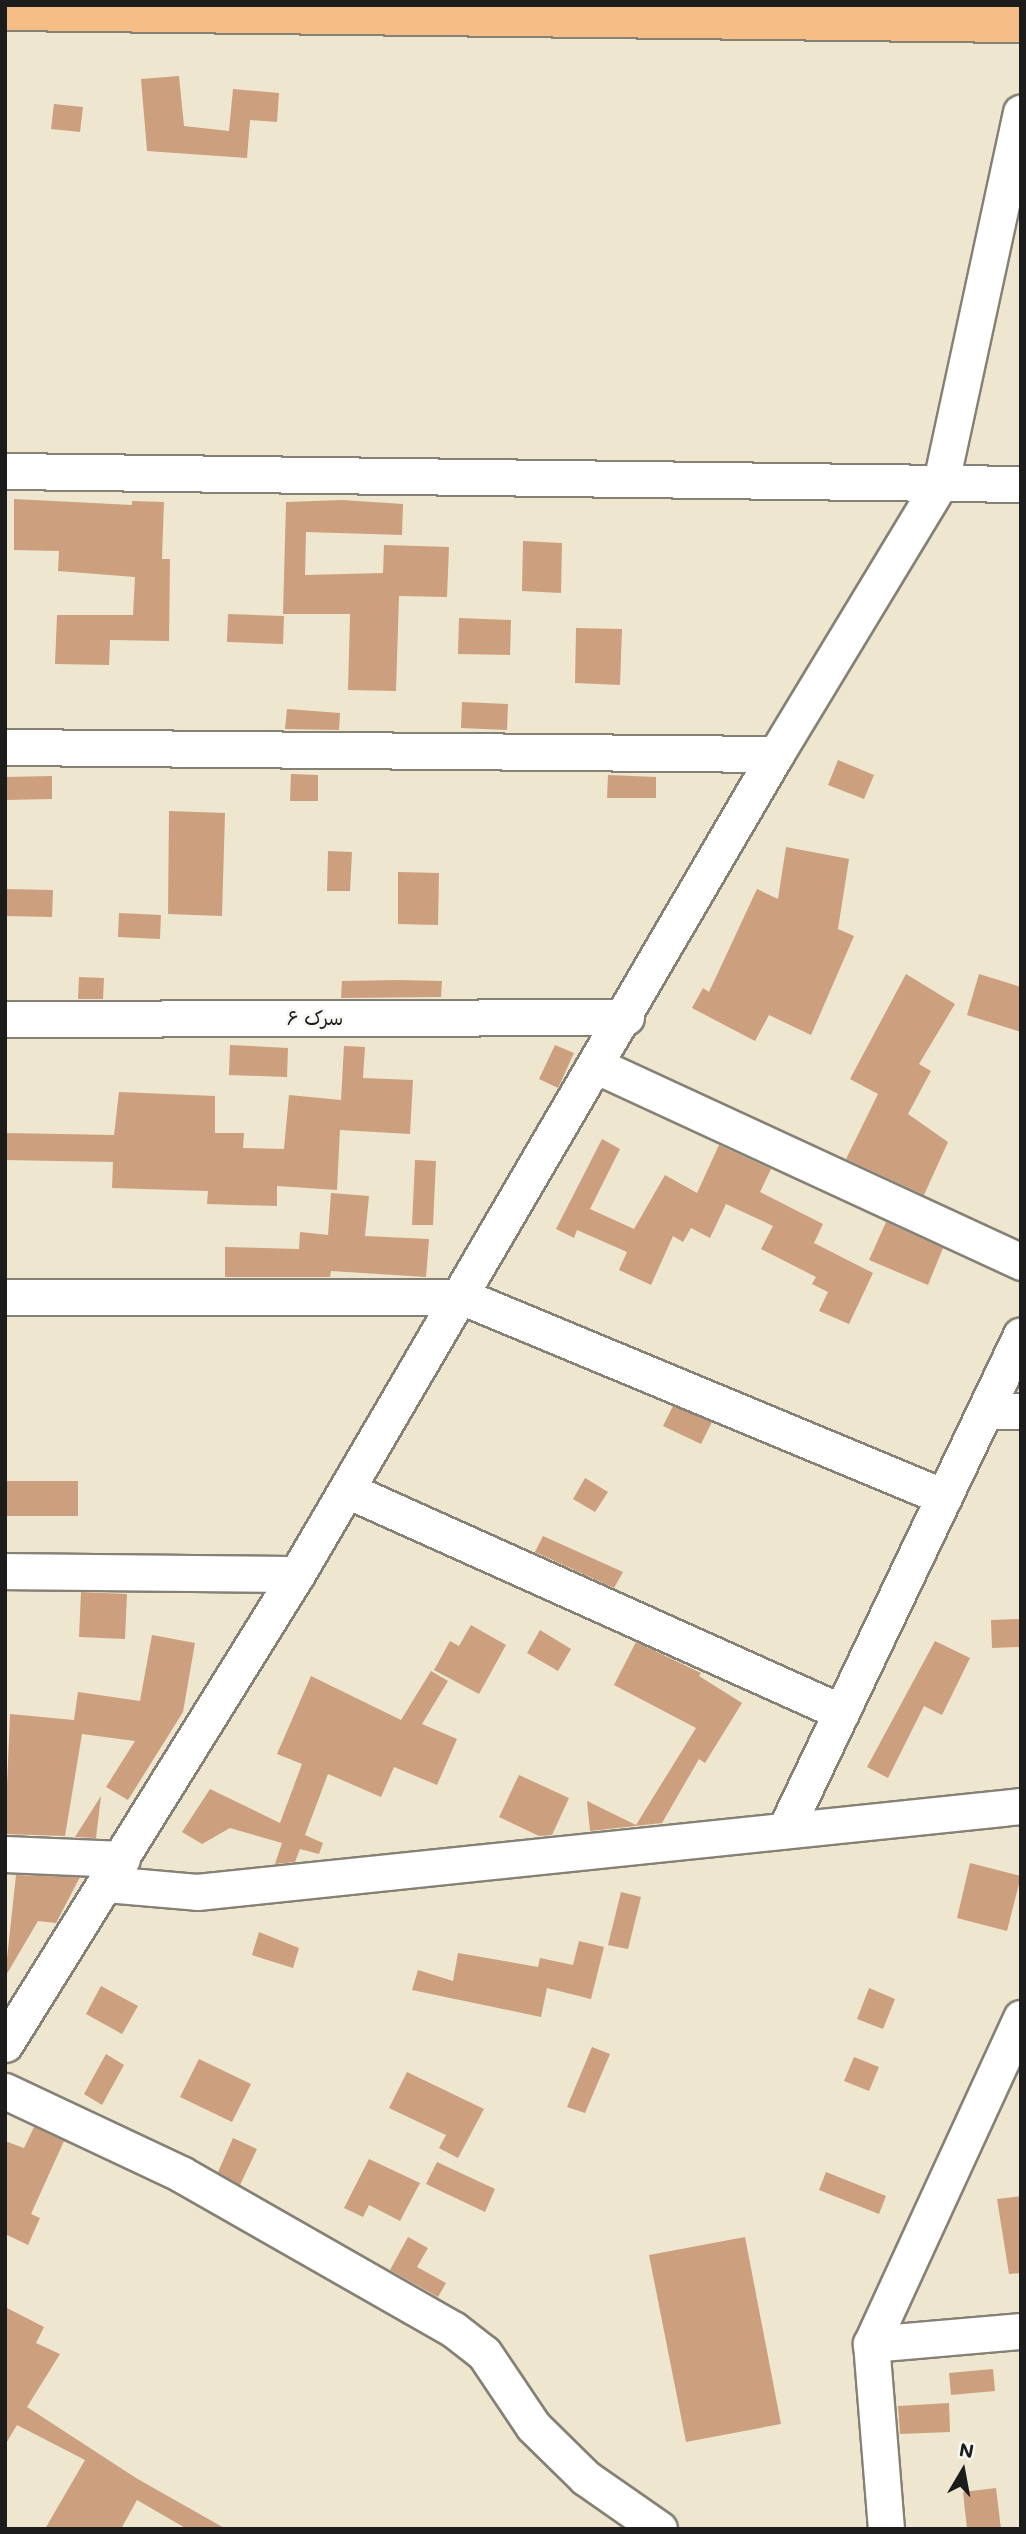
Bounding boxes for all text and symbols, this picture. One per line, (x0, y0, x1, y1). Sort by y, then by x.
street label: سرک ۶ (287, 1007, 343, 1029)
north arrow (928, 2436, 998, 2506)
text: N (957, 2436, 976, 2463)

